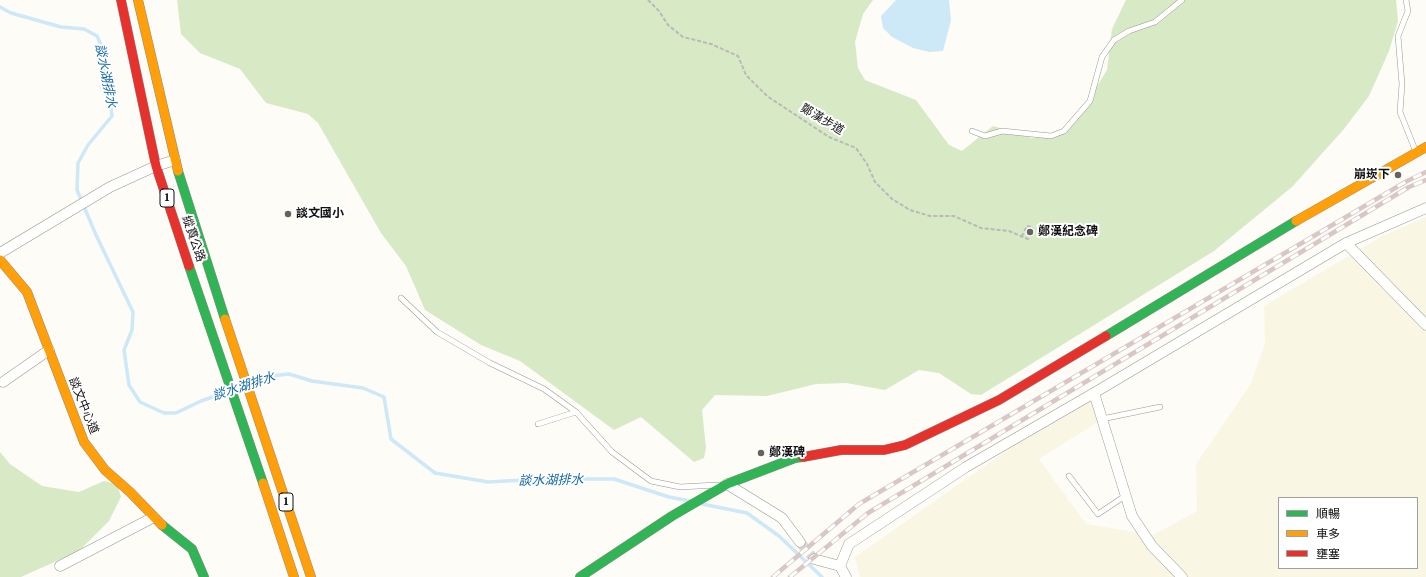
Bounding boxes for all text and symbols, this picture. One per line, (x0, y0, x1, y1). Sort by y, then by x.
water label: 談水湖排水 (91, 43, 119, 109)
street label: 鄭漢步道 (798, 101, 846, 139)
place label: 崩崁下 (1354, 168, 1390, 182)
marker: 崩崁下 (1393, 170, 1403, 180)
road number: 1 (160, 189, 174, 207)
place label: 談文國小 (296, 207, 344, 221)
marker: 談文國小 (283, 209, 293, 219)
street label: 縱貫公路 (178, 214, 208, 264)
place label: 鄭漢紀念碑 (1038, 225, 1098, 239)
marker: 鄭漢紀念碑 (1025, 227, 1035, 237)
water label: 談水湖排水 (211, 370, 277, 404)
street label: 談文中心道 (65, 375, 101, 437)
place label: 鄭漢碑 (769, 446, 805, 460)
marker: 鄭漢碑 (756, 448, 766, 458)
water label: 談水湖排水 (518, 473, 584, 489)
road number: 1 (279, 493, 293, 511)
legend (1278, 497, 1418, 569)
text: 順暢 (1316, 506, 1340, 522)
text: 車多 (1316, 526, 1340, 542)
text: 壅塞 (1316, 546, 1340, 562)

